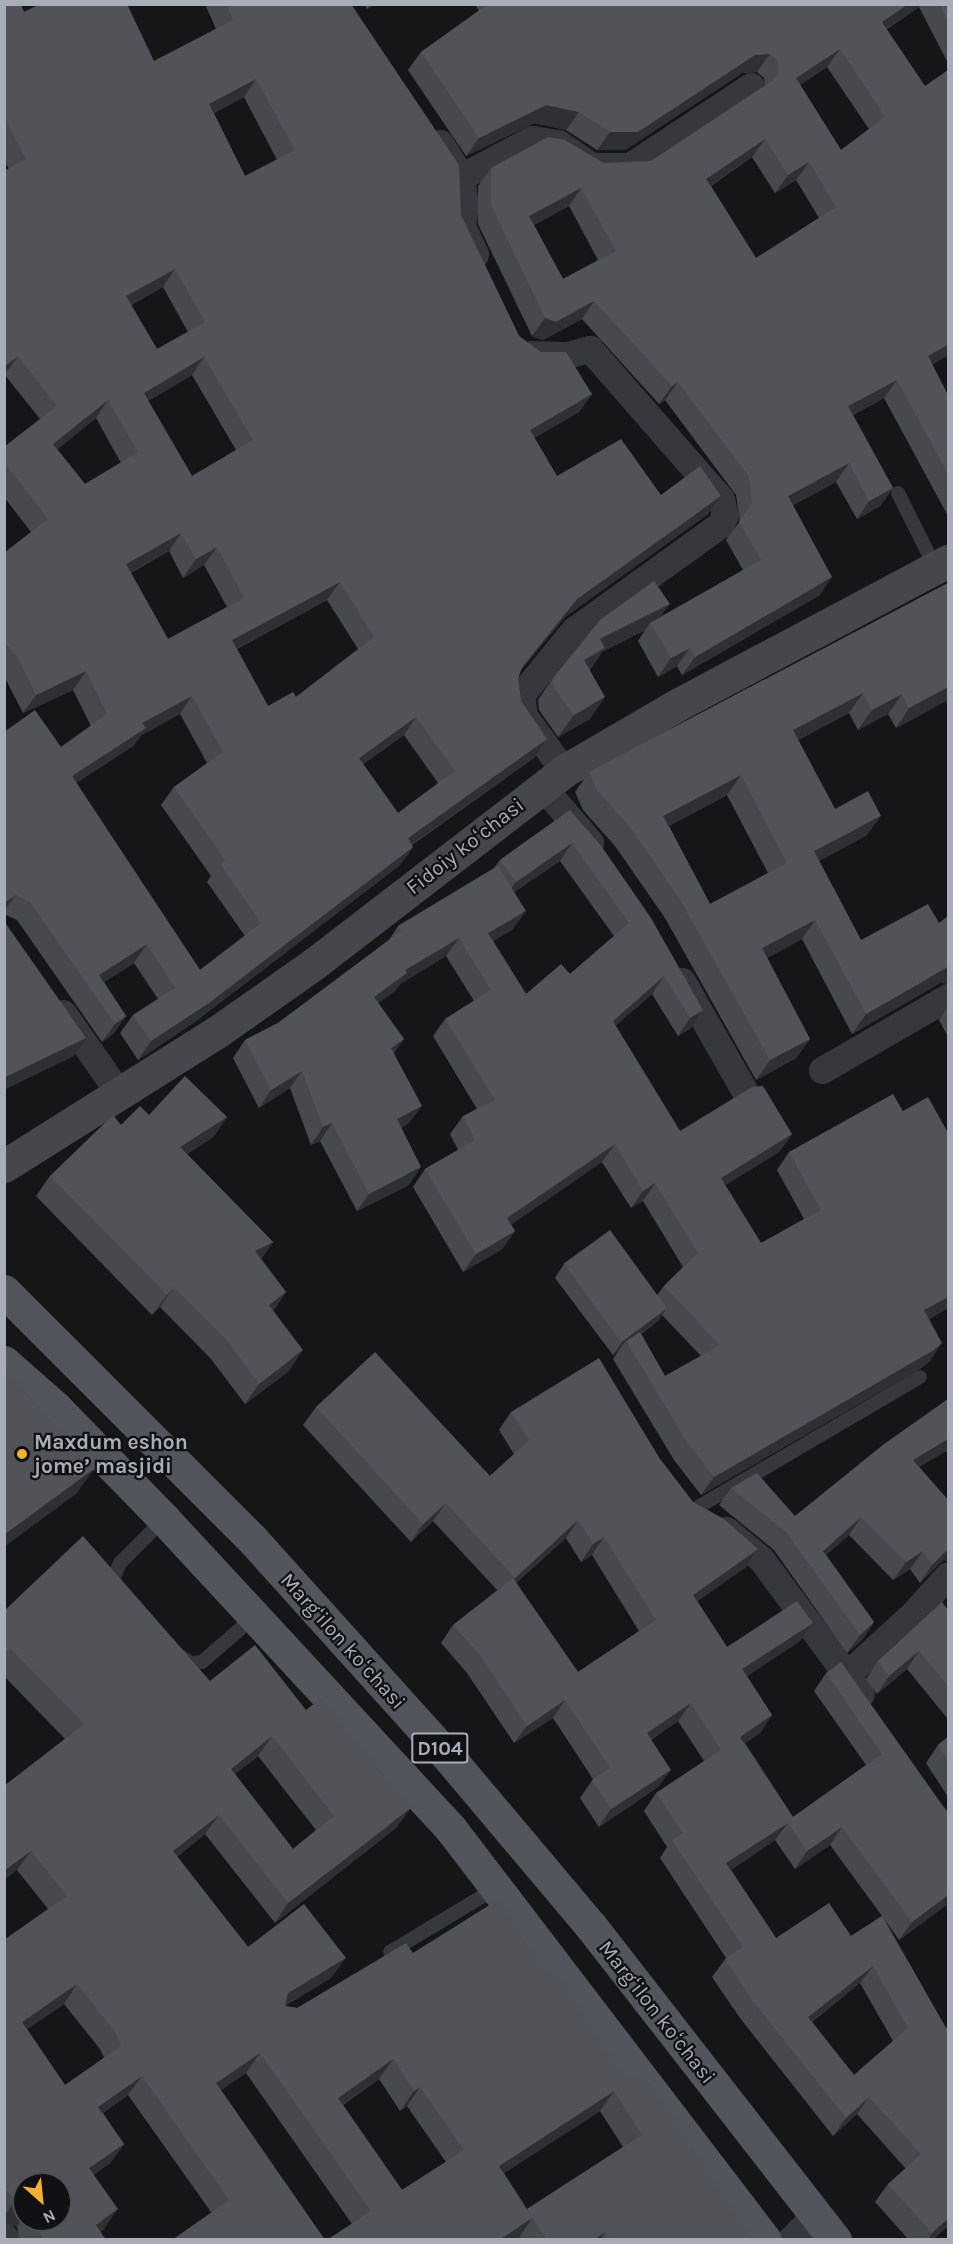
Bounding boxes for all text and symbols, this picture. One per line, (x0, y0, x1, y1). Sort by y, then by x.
street label: Fidoiy koʻchasi (401, 792, 529, 900)
place label: Maxdum eshon jome’ masjidi (34, 1429, 188, 1479)
marker: Maxdum eshon jome’ masjidi (15, 1447, 29, 1461)
street label: Margʻilon koʻchasi (275, 1568, 411, 1714)
road number: D104 (410, 1731, 470, 1765)
street label: Margʻilon koʻchasi (593, 1935, 721, 2089)
north arrow (12, 2172, 72, 2232)
text: N (40, 2206, 59, 2228)

